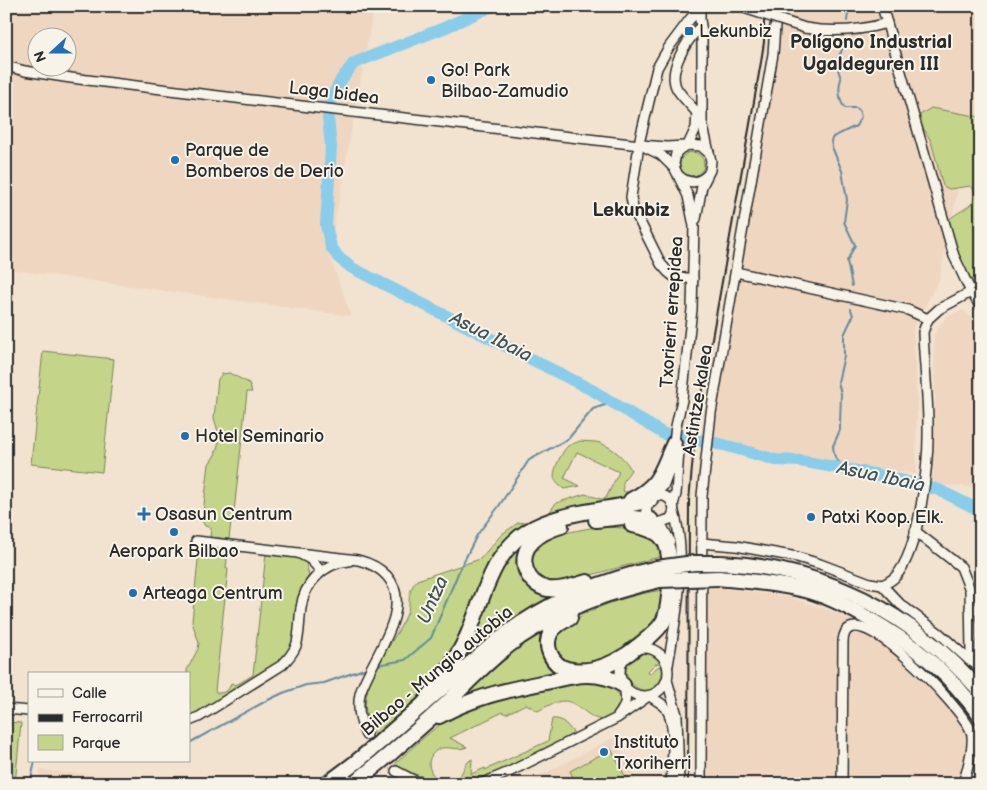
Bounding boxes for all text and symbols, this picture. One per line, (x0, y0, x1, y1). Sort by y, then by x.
place label: Lekunbiz (699, 21, 772, 42)
marker: Lekunbiz (683, 25, 695, 37)
north arrow (28, 28, 78, 78)
district label: Polígono Industrial Ugaldeguren III (790, 31, 952, 76)
text: N (31, 49, 50, 64)
place label: Go! Park Bilbao-Zamudio (441, 60, 569, 102)
marker: Go! Park Bilbao-Zamudio (425, 74, 437, 86)
street label: Laga bidea (288, 77, 380, 109)
place label: Parque de Bomberos de Derio (185, 140, 344, 182)
marker: Parque de Bomberos de Derio (169, 154, 181, 166)
district label: Lekunbiz (592, 199, 670, 222)
street label: Txorierri errepidea (656, 235, 688, 389)
water label: Asua Ibaia (445, 306, 536, 367)
street label: Astintze kalea (679, 343, 717, 457)
place label: Hotel Seminario (195, 426, 324, 447)
marker: Hotel Seminario (179, 430, 191, 442)
water label: Asua Ibaia (834, 456, 927, 498)
place label: Osasun Centrum (155, 504, 292, 525)
marker: Osasun Centrum (137, 507, 151, 521)
place label: Patxi Koop. Elk. (821, 507, 943, 528)
marker: Patxi Koop. Elk. (805, 511, 817, 523)
marker: Aeropark Bilbao (168, 526, 180, 538)
place label: Aeropark Bilbao (109, 541, 239, 562)
water label: Untza (412, 573, 454, 627)
place label: Arteaga Centrum (143, 583, 283, 604)
marker: Arteaga Centrum (127, 587, 139, 599)
street label: Bilbao - Mungia autobia (357, 601, 517, 741)
legend (28, 672, 190, 762)
text: Calle (72, 684, 107, 703)
text: Ferrocarril (72, 708, 143, 727)
place label: Instituto Txoriherri (614, 732, 691, 774)
text: Parque (72, 734, 121, 753)
marker: Instituto Txoriherri (598, 746, 610, 758)

